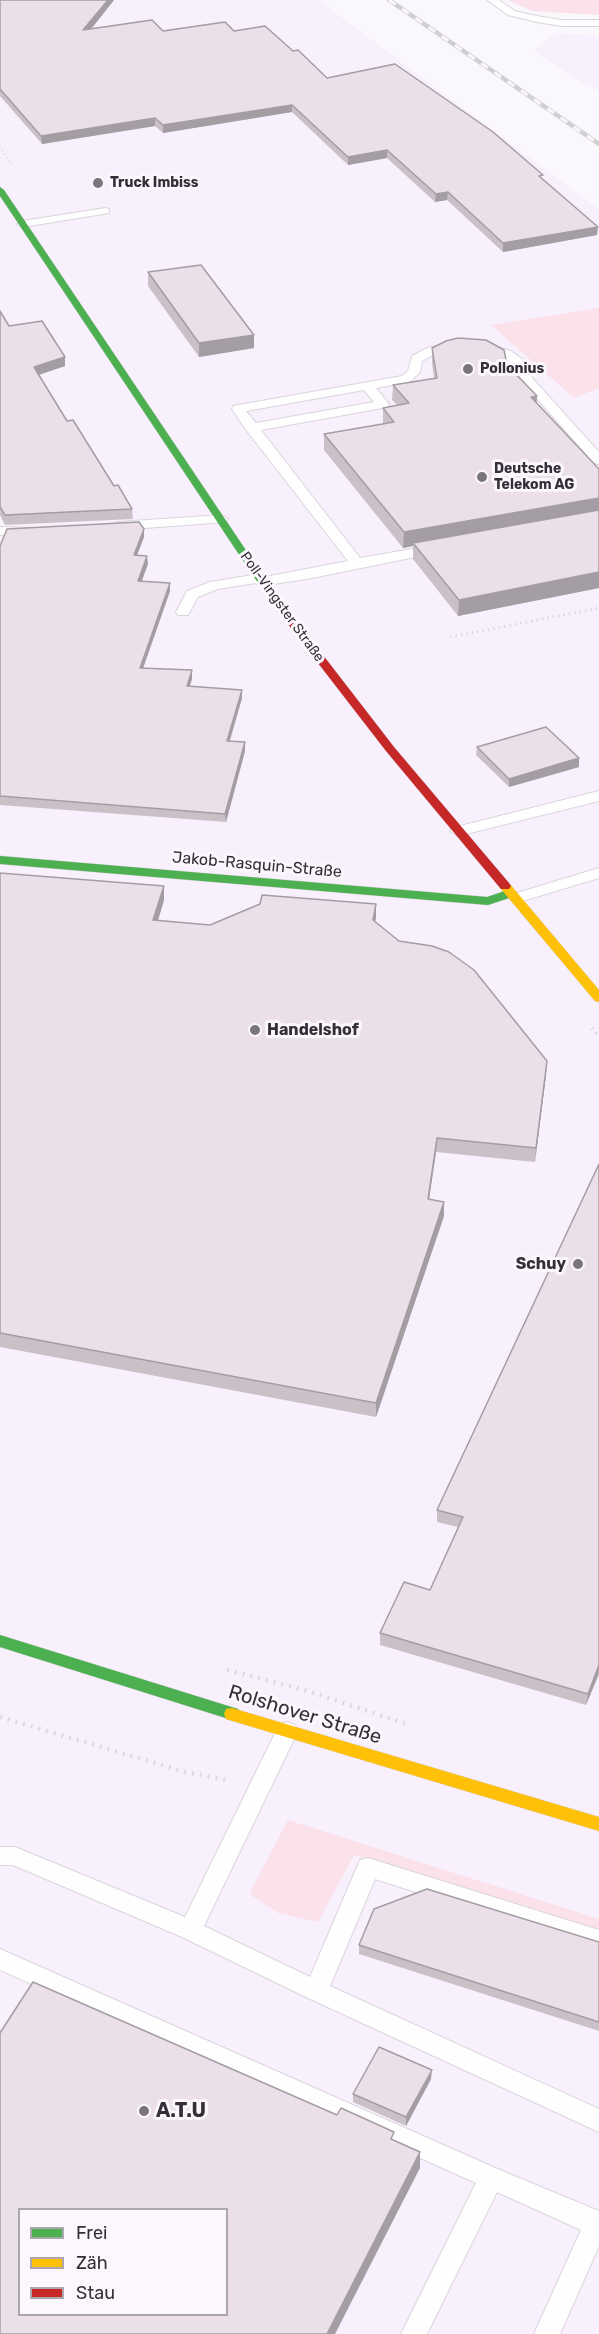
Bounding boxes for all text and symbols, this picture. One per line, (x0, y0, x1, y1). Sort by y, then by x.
place label: Truck Imbiss (110, 175, 199, 191)
marker: Truck Imbiss (91, 176, 105, 190)
place label: Pollonius (480, 361, 544, 377)
marker: Pollonius (461, 362, 475, 376)
place label: Deutsche Telekom AG (494, 461, 574, 494)
marker: Deutsche Telekom AG (475, 470, 489, 484)
street label: Poll-Vingster Straße (237, 549, 327, 665)
street label: Jakob-Rasquin-Straße (171, 848, 343, 882)
place label: Handelshof (267, 1020, 359, 1040)
marker: Handelshof (248, 1023, 262, 1037)
place label: Schuy (516, 1254, 566, 1274)
marker: Schuy (571, 1257, 585, 1271)
street label: Rolshover Straße (225, 1680, 385, 1750)
place label: A.T.U (156, 2099, 206, 2123)
marker: A.T.U (137, 2104, 151, 2118)
legend (18, 2208, 228, 2316)
text: Frei (76, 2222, 107, 2244)
text: Zäh (76, 2252, 108, 2274)
text: Stau (76, 2282, 115, 2304)

